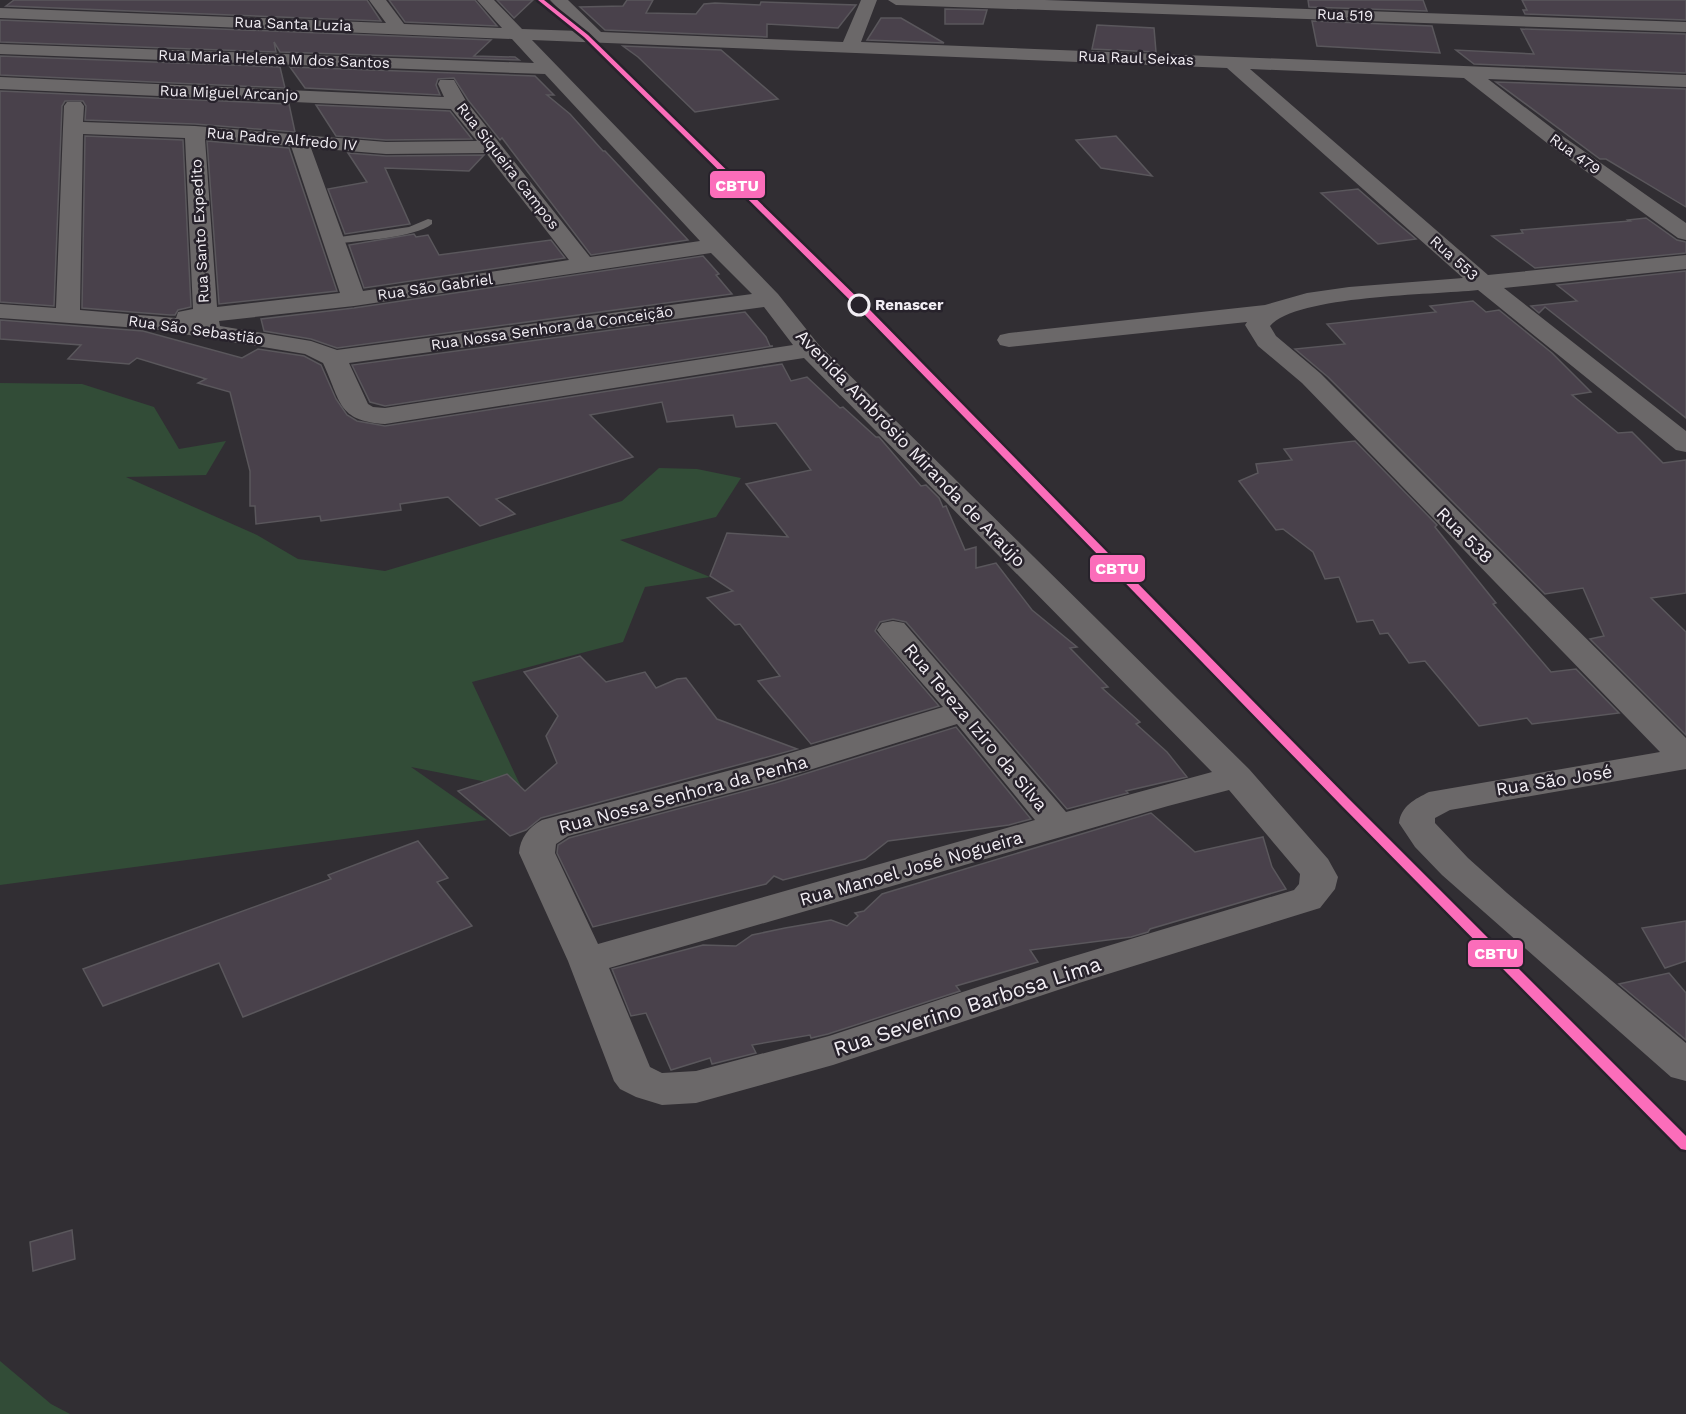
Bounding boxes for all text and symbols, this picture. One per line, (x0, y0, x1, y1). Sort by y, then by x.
street label: Rua 519 (1317, 5, 1373, 25)
street label: Rua Santa Luzia (234, 13, 353, 35)
street label: Rua Maria Helena M dos Santos (158, 46, 390, 72)
street label: Rua Raul Seixas (1078, 47, 1194, 69)
street label: Rua Miguel Arcanjo (159, 82, 299, 104)
street label: Rua Siqueira Campos (453, 99, 563, 233)
street label: Rua Padre Alfredo IV (206, 123, 358, 155)
street label: Rua 479 (1546, 130, 1604, 178)
street label: Rua Santo Expedito (187, 159, 213, 303)
line badge: CBTU (709, 170, 766, 199)
text: CBTU (715, 176, 759, 195)
street label: Rua 553 (1426, 232, 1482, 284)
street label: Rua São Gabriel (376, 270, 494, 304)
marker: Renascer (848, 294, 870, 316)
place label: Renascer (875, 296, 944, 314)
street label: Rua Nossa Senhora da Conceição (430, 302, 674, 354)
street label: Rua São Sebastião (127, 312, 265, 348)
street label: Avenida Ambrósio Miranda de Araújo (792, 325, 1030, 571)
street label: Rua 538 (1433, 503, 1497, 567)
line badge: CBTU (1089, 554, 1146, 583)
text: CBTU (1095, 559, 1139, 578)
street label: Rua Tereza Iziro da Silva (900, 639, 1052, 815)
street label: Rua Nossa Senhora da Penha (556, 751, 810, 837)
street label: Rua São José (1494, 760, 1614, 800)
street label: Rua Manoel José Nogueira (797, 826, 1025, 910)
line badge: CBTU (1467, 939, 1524, 968)
text: CBTU (1474, 944, 1518, 963)
street label: Rua Severino Barbosa Lima (830, 951, 1104, 1061)

